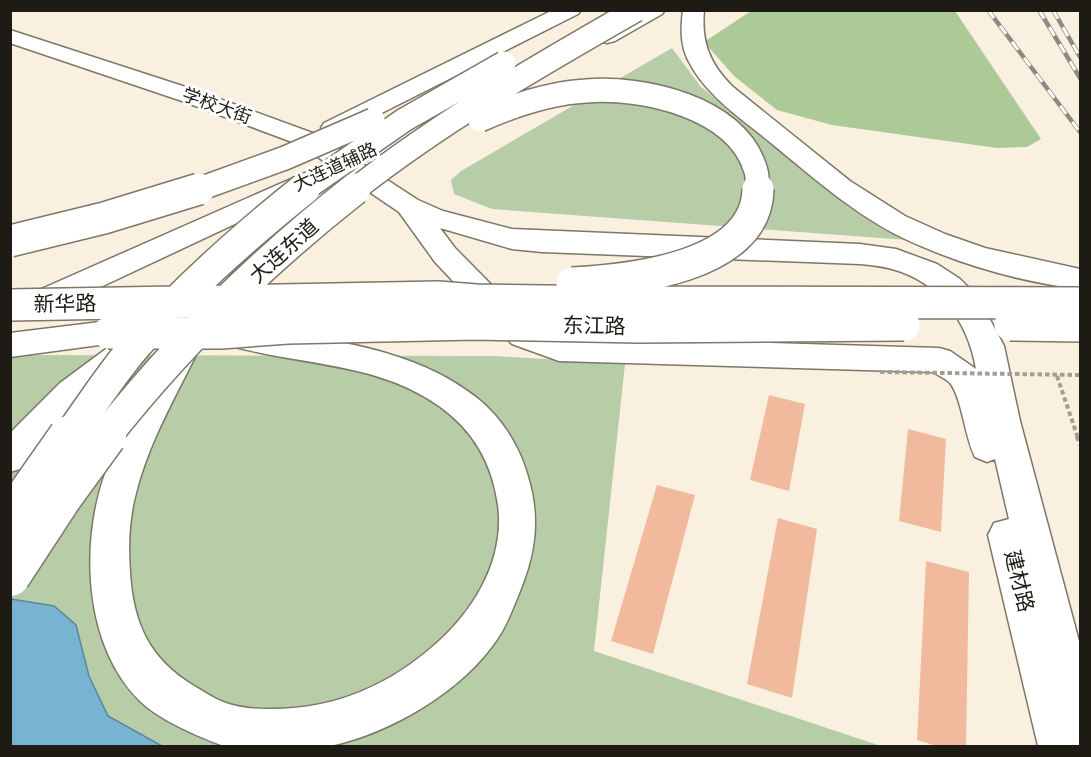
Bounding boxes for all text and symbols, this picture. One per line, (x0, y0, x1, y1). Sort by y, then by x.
street label: 学校大街 (180, 83, 255, 128)
street label: 大连道辅路 (290, 138, 380, 195)
street label: 大连东道 (244, 213, 323, 287)
street label: 新华路 (33, 290, 97, 316)
street label: 东江路 (562, 312, 626, 338)
street label: 建材路 (1001, 547, 1039, 614)

